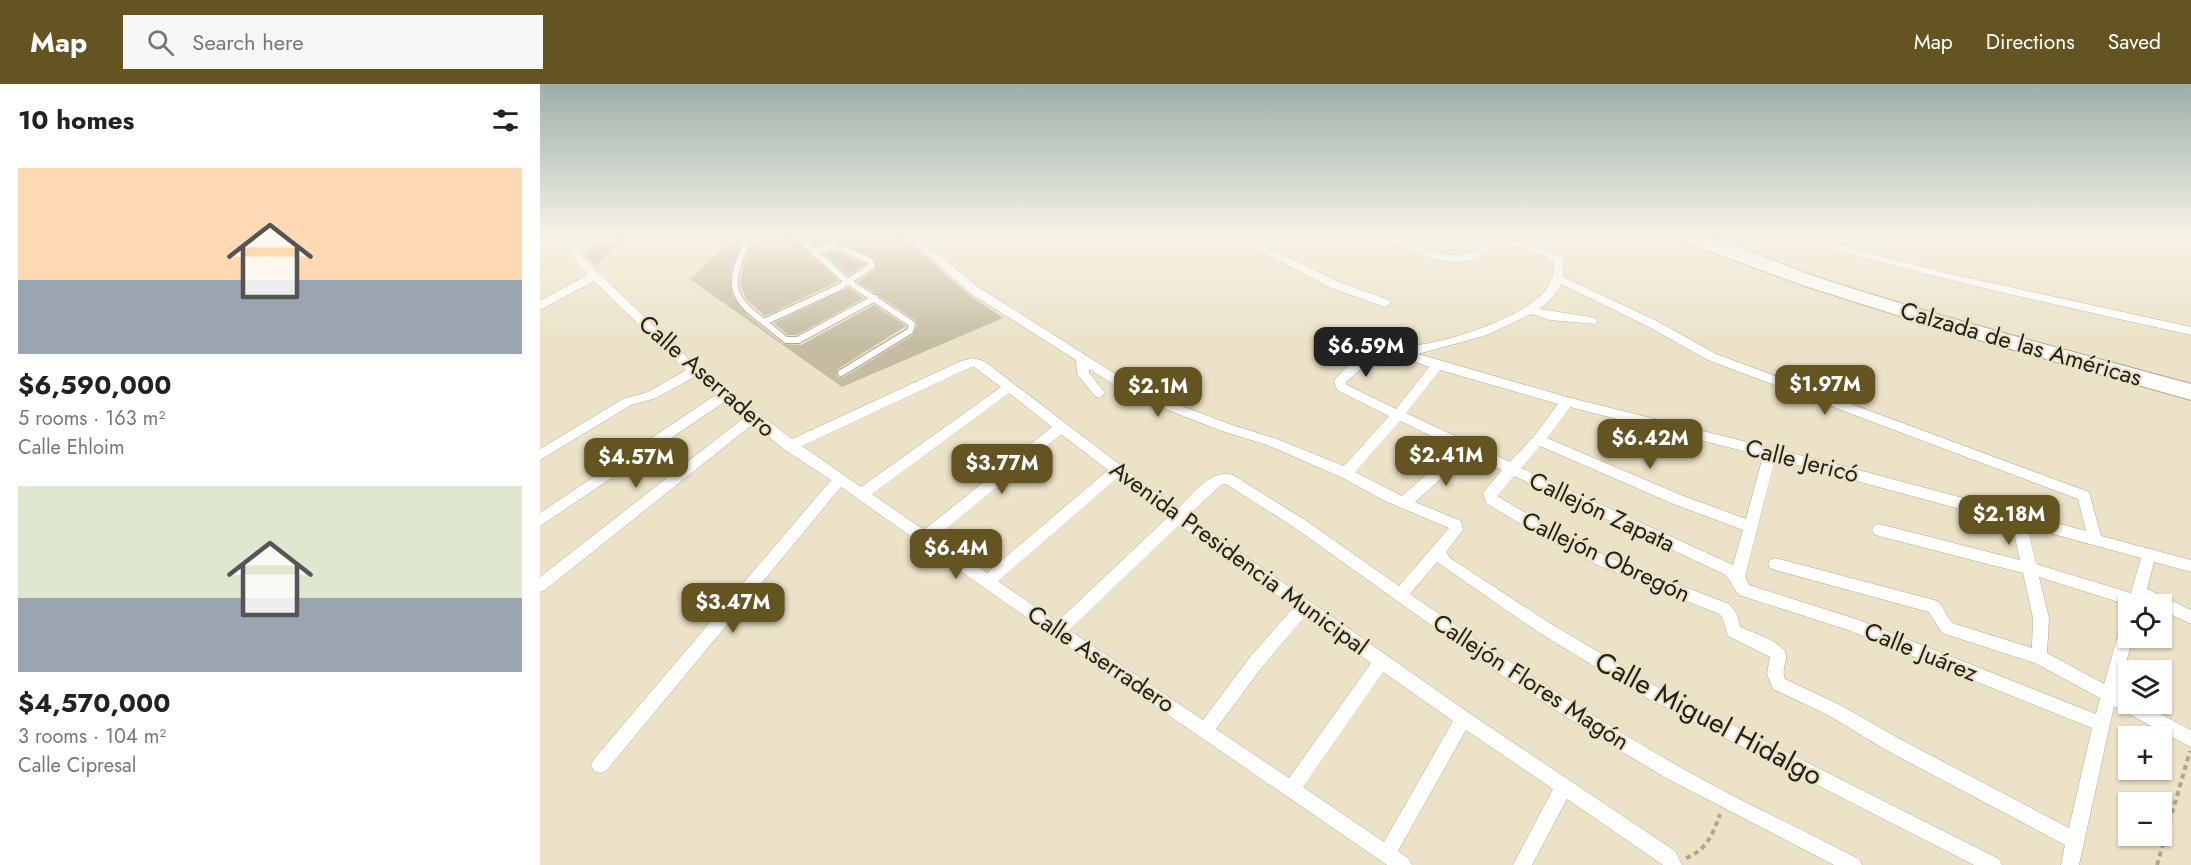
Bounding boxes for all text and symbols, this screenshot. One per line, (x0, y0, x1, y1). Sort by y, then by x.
search box (123, 15, 543, 69)
text: Map (30, 22, 87, 63)
icon: search (144, 26, 177, 59)
text: Search here (192, 26, 304, 58)
text: Map (1914, 27, 1953, 57)
text: Directions (1986, 27, 2075, 57)
text: Saved (2108, 27, 2161, 57)
text: 10 homes (18, 101, 134, 139)
icon: filters (489, 104, 522, 137)
icon: home (216, 207, 324, 315)
street label: Calzada de las Américas (1896, 292, 2146, 395)
street label: Calle Aserradero (631, 306, 784, 445)
pin: $6.59M (1317, 327, 1415, 378)
text: $6.59M (1328, 332, 1404, 361)
pin: $1.97M (1776, 365, 1874, 416)
text: $6,590,000 (18, 366, 171, 404)
pin: $2.1M (1116, 367, 1200, 418)
text: $1.97M (1789, 370, 1861, 399)
text: $2.1M (1128, 372, 1188, 401)
text: 5 rooms · 163 m² (18, 404, 165, 433)
pin: $6.42M (1601, 419, 1699, 470)
text: $6.42M (1611, 424, 1689, 453)
street label: Calle Jericó (1742, 430, 1863, 491)
text: Calle Ehloim (18, 433, 125, 462)
pin: $2.41M (1397, 436, 1495, 487)
pin: $4.57M (587, 438, 685, 489)
text: $2.41M (1409, 441, 1483, 470)
text: $4.57M (598, 443, 674, 472)
pin: $3.77M (953, 444, 1051, 495)
text: $3.77M (966, 449, 1038, 478)
street label: Avenida Presidencia Municipal (1103, 452, 1376, 663)
street label: Callejón Zapata (1523, 462, 1681, 561)
pin: $2.18M (1960, 495, 2058, 546)
text: $2.18M (1973, 500, 2045, 529)
street label: Callejón Obregón (1516, 502, 1696, 611)
icon: home (216, 525, 324, 633)
pin: $6.4M (914, 529, 998, 580)
text: $6.4M (924, 534, 988, 563)
pin: $3.47M (684, 583, 782, 634)
text: $3.47M (696, 588, 770, 617)
map controls (2118, 594, 2172, 846)
button: locate (2118, 594, 2172, 648)
street label: Calle Aserradero (1020, 596, 1182, 721)
street label: Callejón Flores Magón (1426, 605, 1637, 758)
street label: Calle Juárez (1859, 613, 1983, 690)
street label: Calle Miguel Hidalgo (1588, 641, 1830, 796)
button: layers (2118, 660, 2172, 714)
text: $4,570,000 (18, 684, 170, 722)
text: 3 rooms · 104 m² (18, 722, 166, 751)
button: + (2118, 726, 2172, 780)
text: Calle Cipresal (18, 751, 136, 780)
button: − (2118, 792, 2172, 846)

